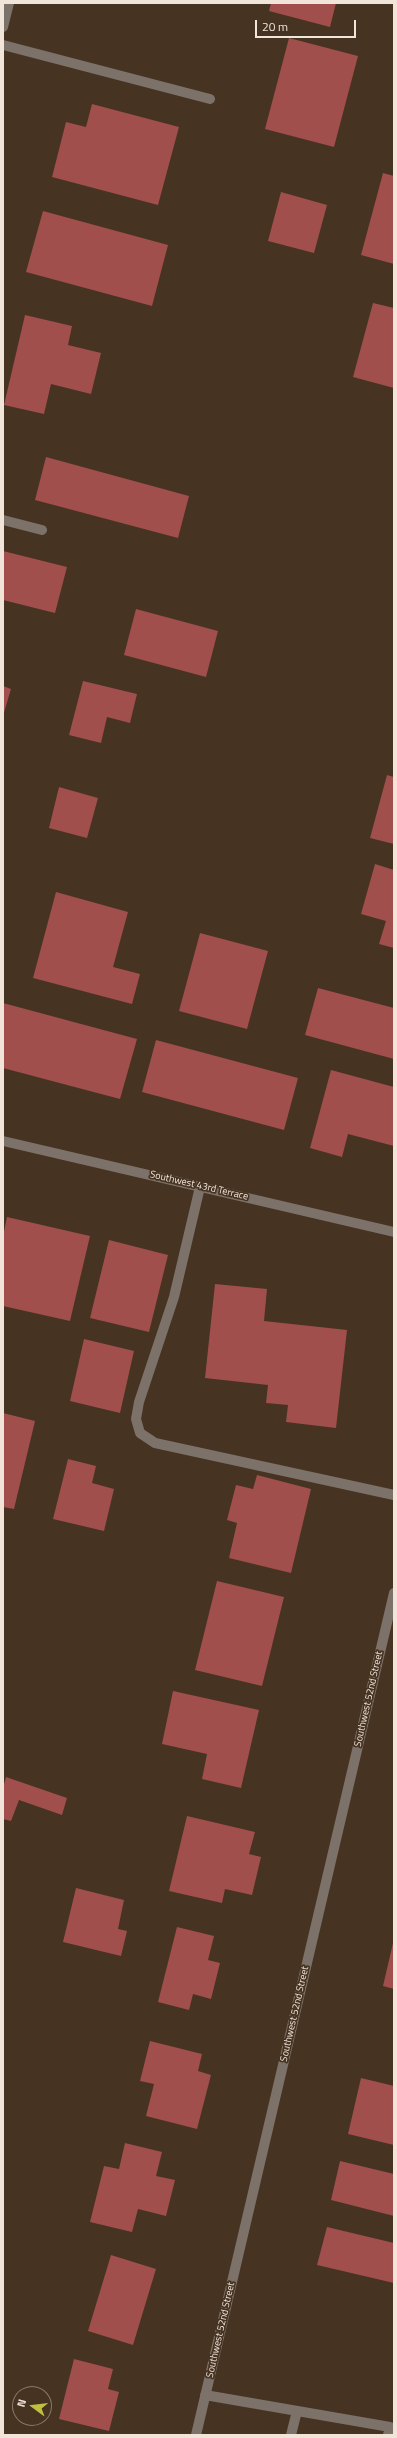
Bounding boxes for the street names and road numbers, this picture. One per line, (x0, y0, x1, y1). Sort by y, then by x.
street label: Southwest 43rd Terrace (149, 1169, 249, 1203)
street label: Southwest 52nd Street (352, 1650, 386, 1748)
street label: Southwest 52nd Street (278, 1965, 312, 2063)
street label: Southwest 52nd Street (204, 2281, 238, 2379)

